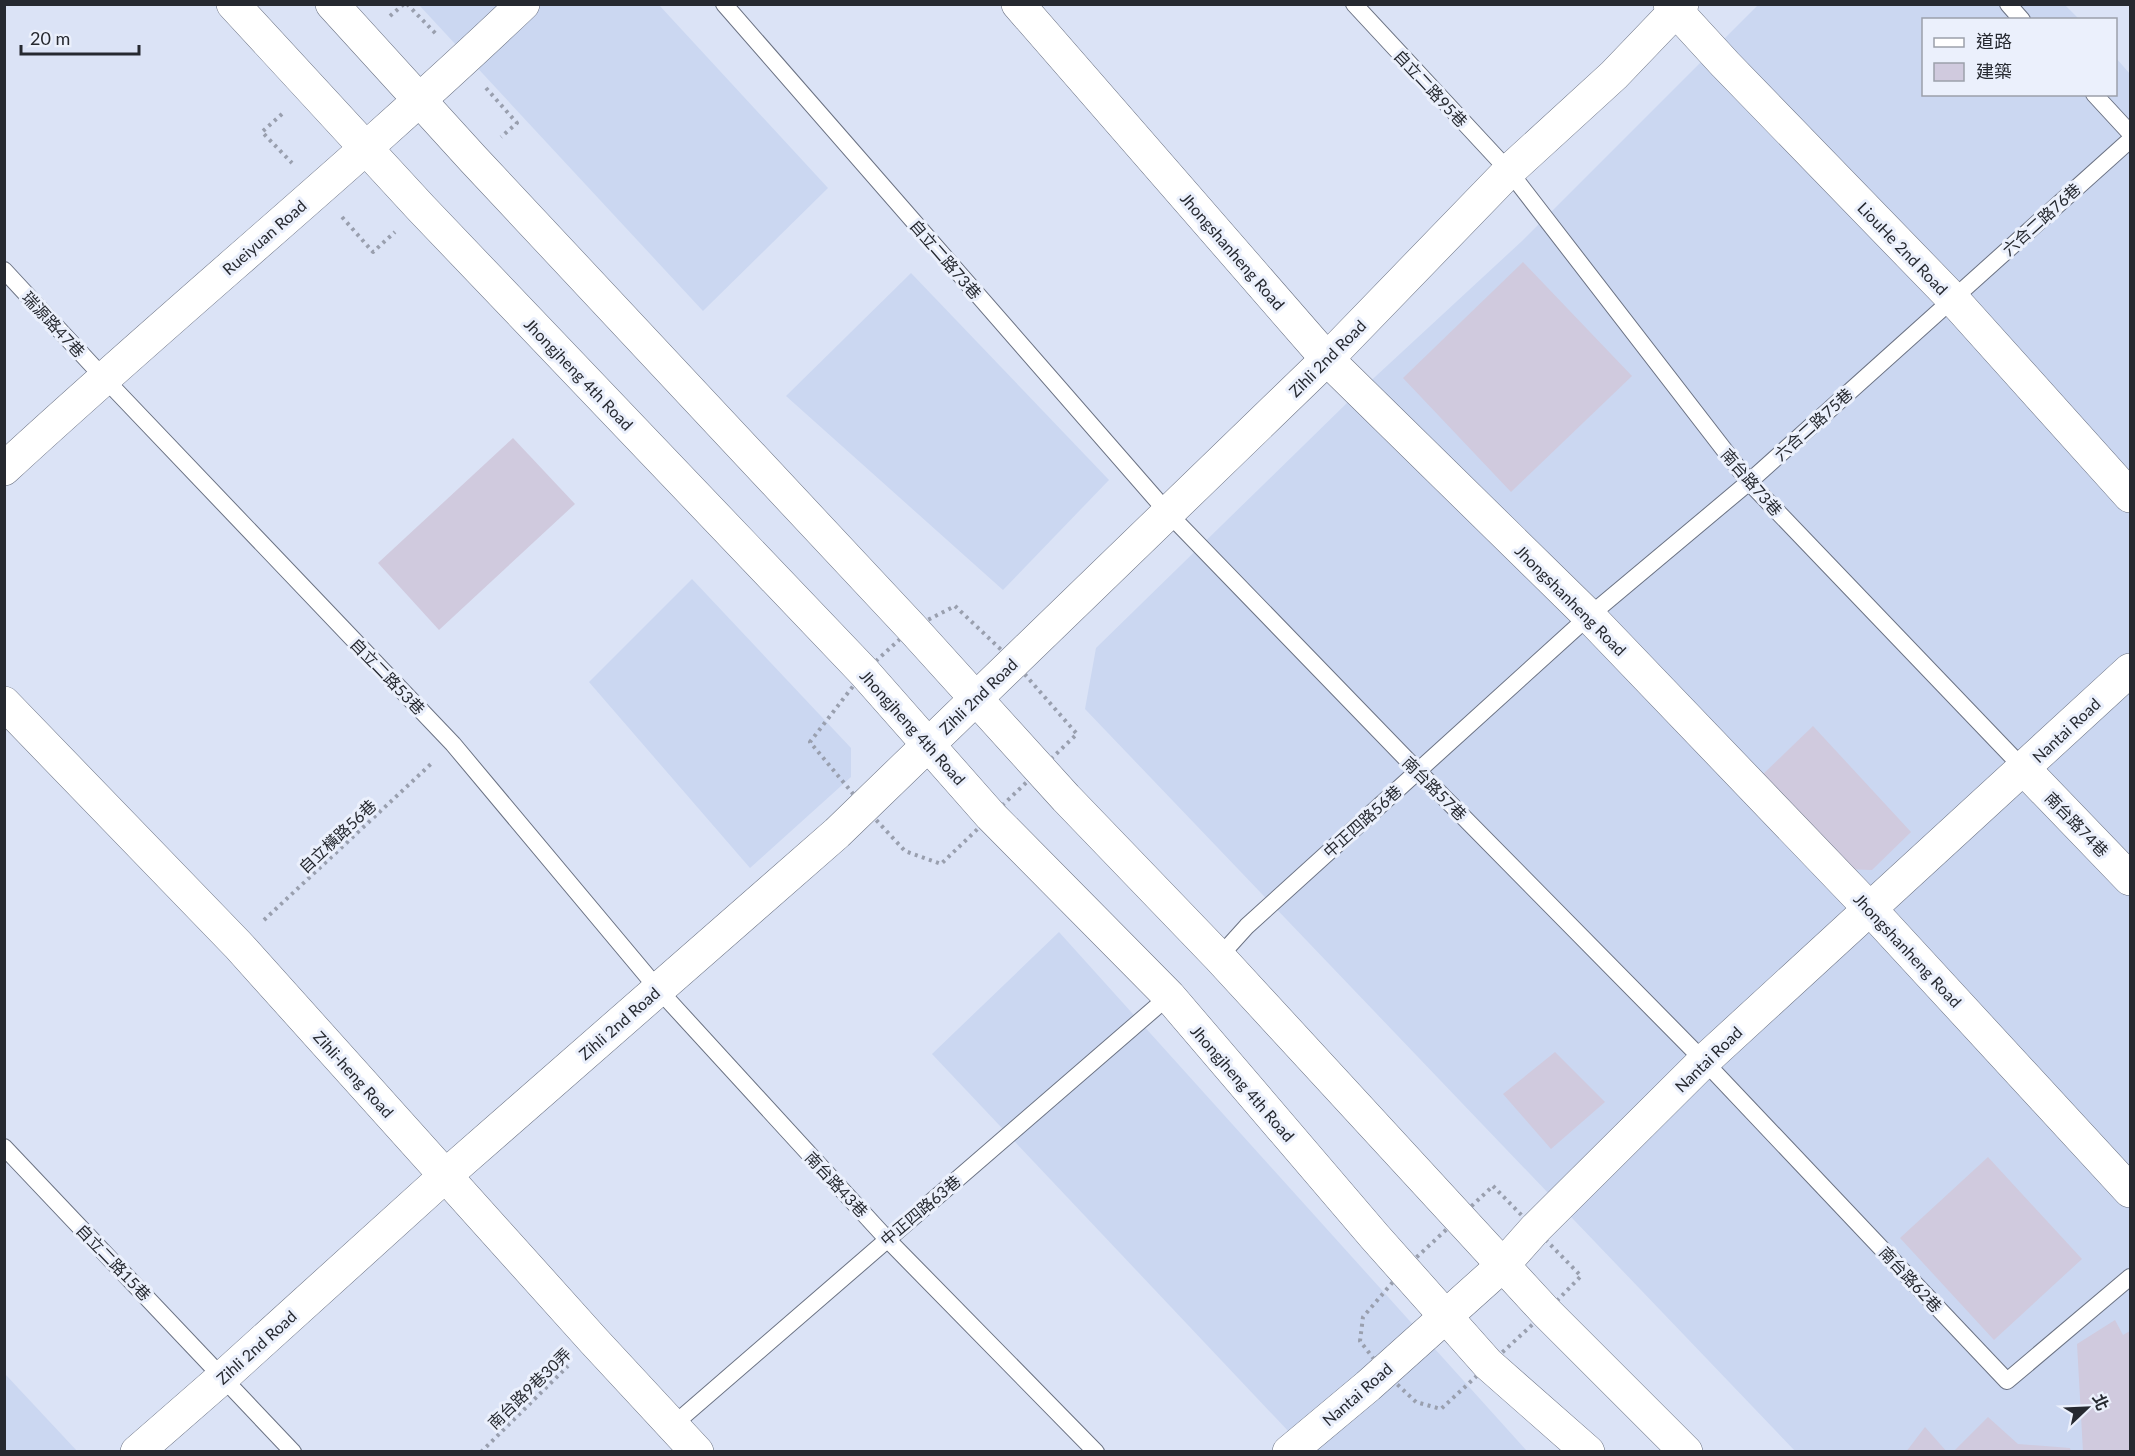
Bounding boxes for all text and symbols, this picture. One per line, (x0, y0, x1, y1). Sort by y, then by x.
scale bar (21, 18, 140, 56)
legend (1922, 18, 2117, 96)
text: 20 m (30, 27, 70, 49)
text: 道路 (1976, 30, 2012, 52)
street label: 自立二路95巷 (1390, 45, 1472, 131)
text: 建築 (1976, 60, 2012, 82)
street label: 六合二路76巷 (1998, 179, 2084, 259)
street label: Jhongshanheng Road (1177, 189, 1289, 313)
street label: Rueiyuan Road (218, 196, 310, 278)
street label: LiouHe 2nd Road (1854, 198, 1952, 298)
street label: 自立二路73巷 (906, 216, 986, 302)
street label: 瑞源路47巷 (19, 287, 89, 361)
street label: Jhongjheng 4th Road (521, 314, 637, 434)
street label: Zihli 2nd Road (1285, 316, 1369, 400)
street label: 六合二路75巷 (1770, 384, 1856, 464)
street label: 南台路73巷 (1718, 445, 1786, 519)
street label: Jhongshanheng Road (1512, 541, 1630, 659)
street label: 自立二路53巷 (347, 634, 429, 718)
street label: Zihli 2nd Road (935, 654, 1021, 738)
street label: Jhongjheng 4th Road (856, 666, 970, 788)
street label: Nantai Road (2028, 694, 2104, 766)
street label: 南台路57巷 (1399, 752, 1471, 824)
street label: 中正四路56巷 (1319, 781, 1405, 861)
street label: 南台路74巷 (2041, 788, 2113, 860)
street label: 自立橫路56巷 (294, 795, 380, 877)
street label: Jhongshanheng Road (1850, 889, 1966, 1011)
street label: Zihli 2nd Road (575, 983, 663, 1063)
street label: Jhongjheng 4th Road (1187, 1021, 1299, 1145)
street label: Nantai Road (1671, 1022, 1745, 1096)
street label: Zihli-heng Road (310, 1027, 398, 1121)
street label: 南台路43巷 (802, 1147, 872, 1221)
street label: 中正四路63巷 (876, 1171, 964, 1249)
street label: 自立二路15巷 (73, 1220, 155, 1304)
street label: 南台路62巷 (1876, 1242, 1946, 1316)
street label: Zihli 2nd Road (212, 1306, 300, 1388)
street label: 南台路9巷30弄 (484, 1344, 574, 1432)
street label: Nantai Road (1318, 1359, 1396, 1429)
north arrow (2057, 1378, 2117, 1438)
text: 北 (2089, 1391, 2113, 1413)

